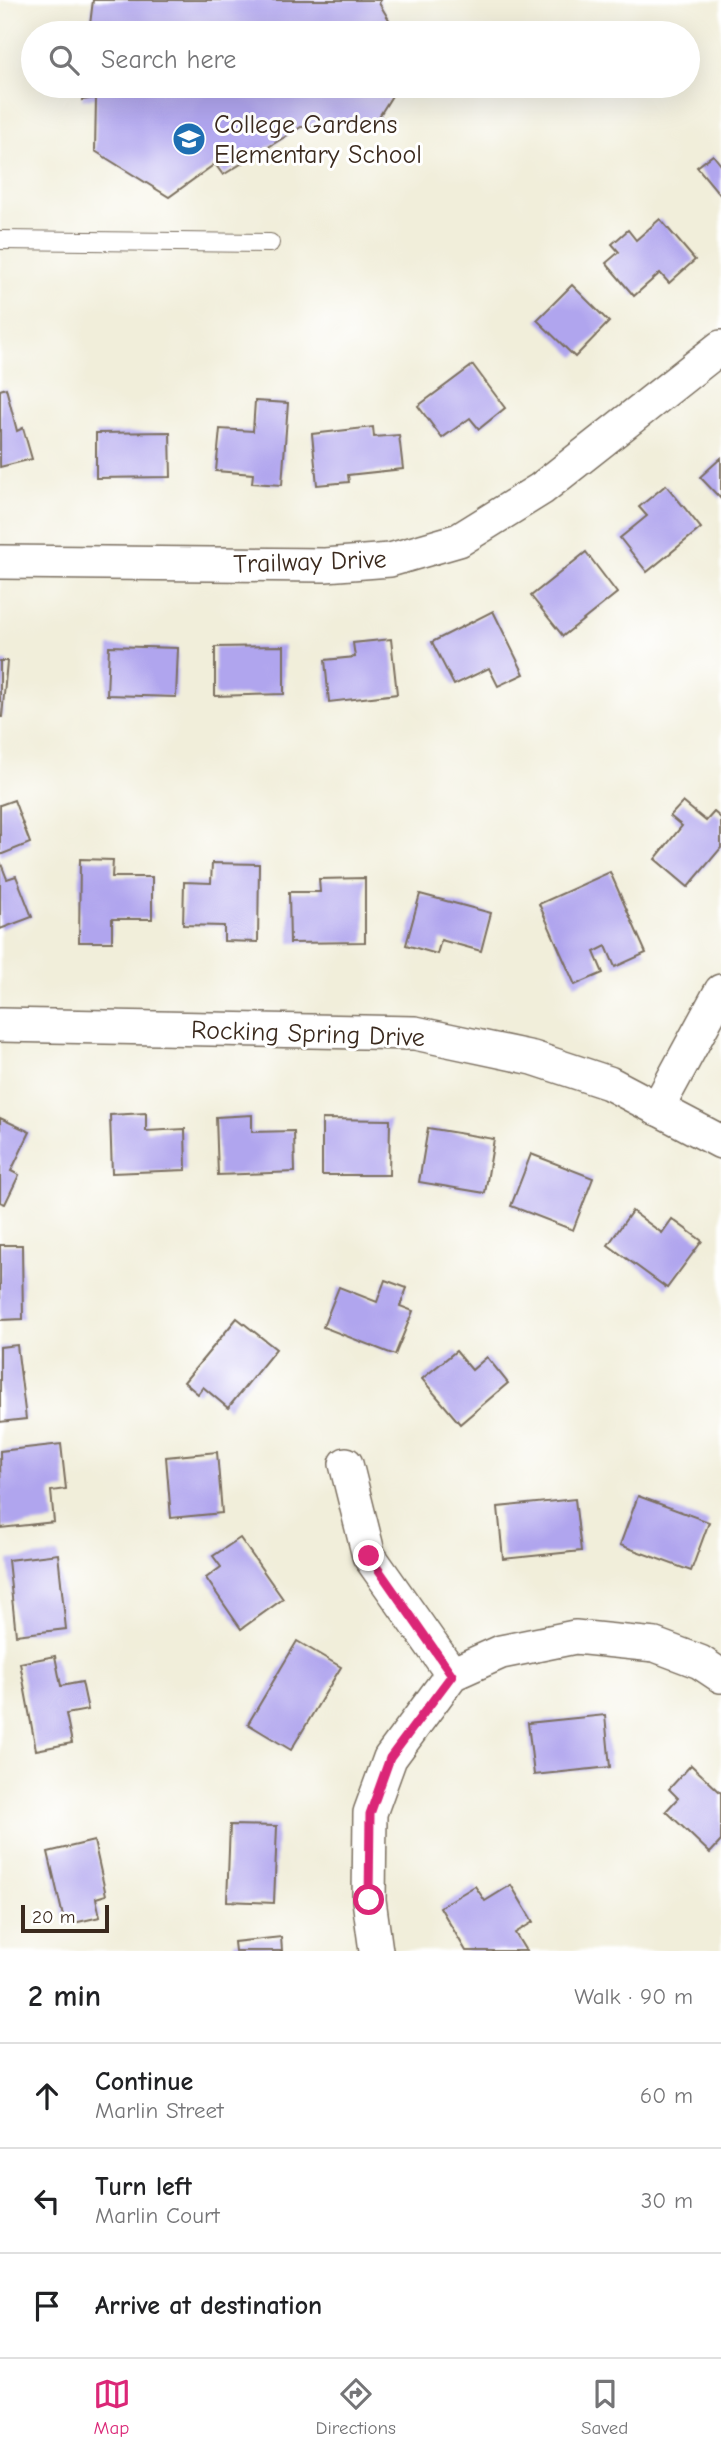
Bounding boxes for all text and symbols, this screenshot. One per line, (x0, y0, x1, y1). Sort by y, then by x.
search box (21, 21, 700, 98)
icon: search (45, 41, 83, 79)
text: Search here (101, 45, 236, 75)
place label: College Gardens Elementary School (214, 110, 422, 170)
school or university icon: College Gardens Elementary School (170, 120, 208, 158)
street label: Trailway Drive (233, 544, 387, 580)
street label: Rocking Spring Drive (191, 1015, 425, 1053)
route end (353, 1540, 384, 1571)
route start (353, 1884, 384, 1915)
scale bar (21, 1902, 108, 1934)
text: 20 m (32, 1906, 76, 1928)
text: 2 min (28, 1979, 101, 2014)
text: Walk · 90 m (574, 1983, 693, 2010)
text: Continue (95, 2067, 193, 2097)
icon: ahead (28, 2077, 66, 2115)
text: 60 m (640, 2082, 693, 2109)
text: Marlin Street (95, 2097, 224, 2124)
text: Turn left (95, 2172, 192, 2202)
icon: left (28, 2182, 66, 2220)
text: 30 m (641, 2187, 693, 2214)
text: Marlin Court (95, 2202, 220, 2229)
icon: arrive (28, 2287, 66, 2325)
text: Arrive at destination (95, 2291, 322, 2321)
tab: Map (93, 2375, 131, 2439)
tab: Directions (316, 2375, 396, 2439)
tab: Saved (581, 2375, 628, 2439)

